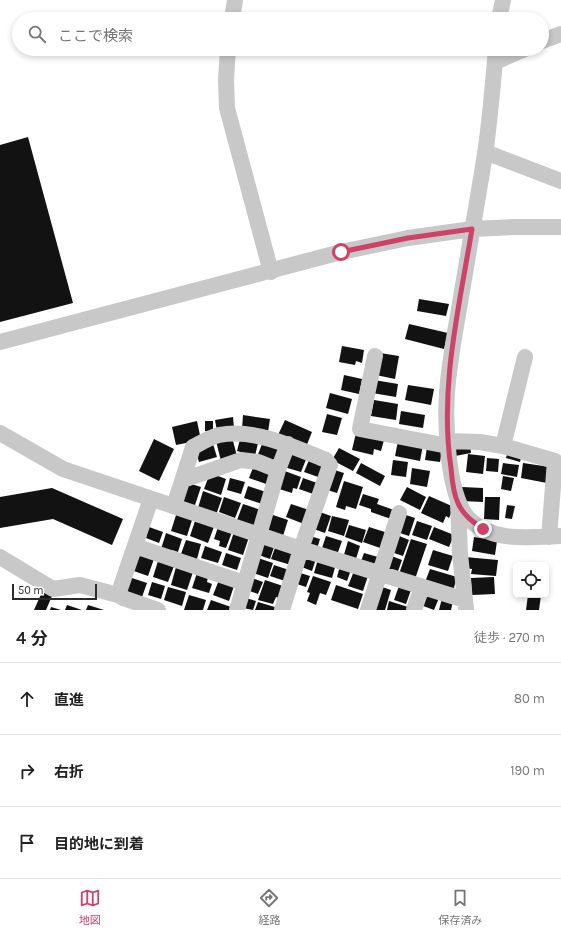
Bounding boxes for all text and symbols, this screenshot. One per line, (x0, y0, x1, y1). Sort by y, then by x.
search box (12, 12, 549, 56)
icon: search (26, 23, 48, 45)
text: ここで検索 (58, 27, 133, 45)
route start (332, 243, 350, 261)
route end (474, 520, 492, 538)
map controls (513, 562, 549, 598)
button: locate (513, 562, 549, 598)
scale bar (12, 582, 97, 601)
text: 50 m (18, 584, 44, 597)
text: 4 分 (16, 628, 47, 648)
text: 徒歩 · 270 m (474, 630, 545, 645)
icon: ahead (16, 688, 38, 710)
text: 直進 (54, 691, 84, 709)
text: 80 m (514, 691, 545, 706)
icon: right (16, 760, 38, 782)
text: 右折 (54, 763, 84, 781)
text: 190 m (510, 763, 545, 778)
icon: arrive (16, 832, 38, 854)
text: 目的地に到着 (54, 835, 144, 853)
tab: 地図 (79, 887, 101, 927)
tab: 経路 (258, 887, 280, 927)
tab: 保存済み (438, 887, 482, 927)

